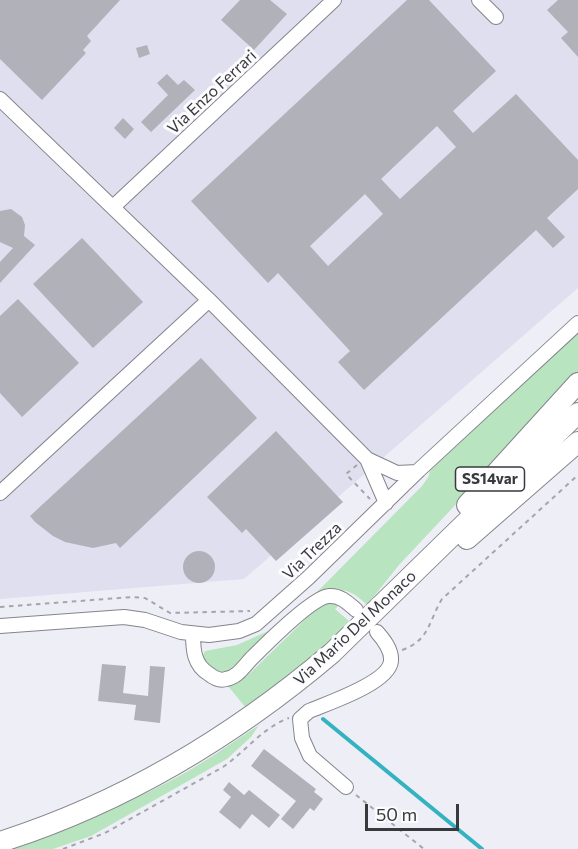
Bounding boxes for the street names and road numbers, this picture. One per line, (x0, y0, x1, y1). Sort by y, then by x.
street label: Via Enzo Ferrari (164, 46, 260, 138)
road number: SS14var (456, 467, 524, 491)
street label: Via Trezza (279, 518, 345, 584)
street label: Via Mario Del Monaco (290, 566, 420, 690)

